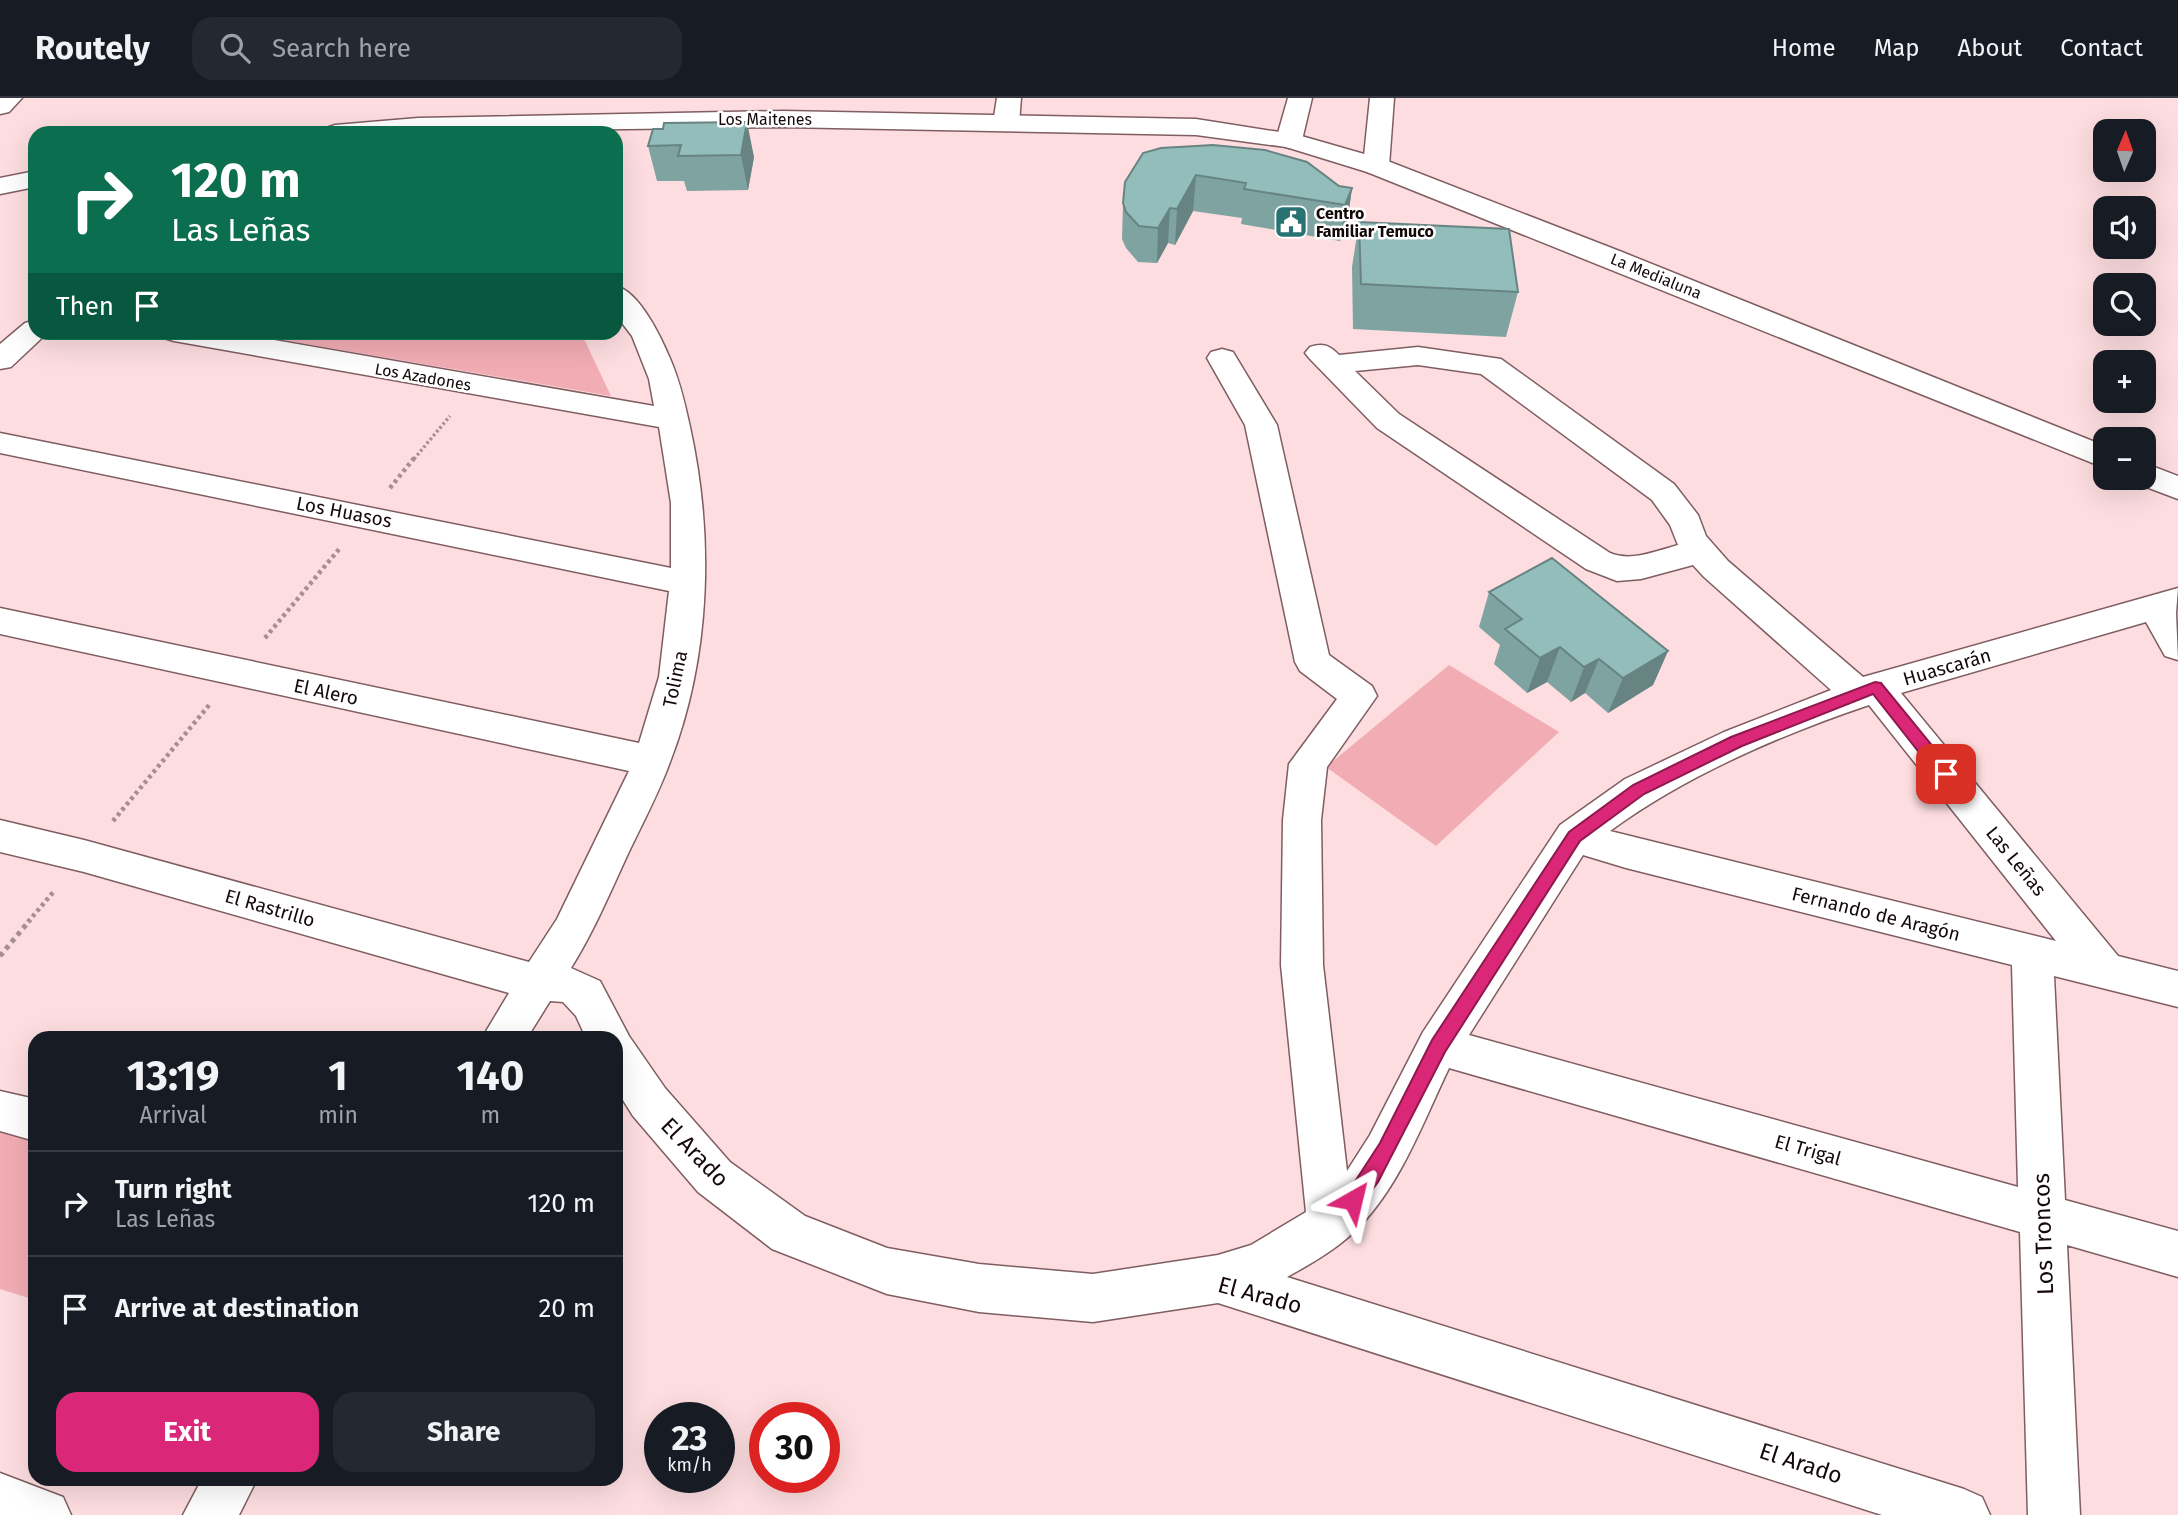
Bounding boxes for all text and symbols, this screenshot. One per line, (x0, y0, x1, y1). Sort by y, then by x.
search box (192, 17, 682, 80)
text: Routely (35, 28, 150, 68)
icon: search (216, 29, 254, 67)
text: Search here (272, 33, 411, 64)
text: Home (1772, 34, 1836, 62)
text: Map (1874, 34, 1920, 62)
text: About (1958, 34, 2022, 62)
text: Contact (2060, 34, 2143, 62)
street label: Los Maitenes (718, 110, 812, 129)
north arrow (2093, 119, 2156, 182)
map controls (2093, 119, 2156, 490)
text: 120 m (171, 151, 301, 210)
icon: right (56, 154, 147, 245)
button: sound (2093, 196, 2156, 259)
public building icon: Centro Familiar Temuco (1272, 203, 1310, 241)
place label: Centro Familiar Temuco (1316, 204, 1434, 241)
text: Las Leñas (171, 211, 311, 249)
street label: La Medialuna (1608, 249, 1704, 303)
button: search (2093, 273, 2156, 336)
icon: arrive (128, 287, 166, 325)
text: Then (56, 291, 114, 322)
button: + (2093, 350, 2156, 413)
street label: Los Azadones (373, 359, 473, 395)
button: − (2093, 427, 2156, 490)
street label: Los Huasos (294, 491, 394, 533)
street label: Huascarán (1900, 643, 1994, 691)
street label: Tolima (658, 649, 692, 709)
street label: El Alero (292, 674, 360, 710)
pin (1916, 744, 1976, 804)
icon: arrive (1927, 755, 1965, 793)
street label: Las Leñas (1981, 822, 2051, 901)
street label: Fernando de Aragón (1789, 882, 1963, 946)
street label: El Rastrillo (222, 884, 318, 932)
text: 13:19 (127, 1051, 220, 1101)
text: 1 (328, 1051, 348, 1101)
text: 140 (457, 1051, 524, 1101)
text: Arrival (139, 1101, 207, 1129)
text: min (318, 1101, 358, 1129)
text: m (481, 1101, 500, 1129)
street label: El Arado (655, 1111, 735, 1193)
street label: El Trigal (1772, 1130, 1844, 1171)
position arrow (1316, 1163, 1390, 1237)
street label: Los Troncos (2027, 1172, 2059, 1296)
text: Turn right (115, 1174, 232, 1205)
icon: right (56, 1185, 94, 1223)
text: 120 m (527, 1188, 595, 1219)
text: Las Leñas (115, 1205, 215, 1233)
street label: El Arado (1215, 1270, 1305, 1320)
icon: arrive (56, 1290, 94, 1328)
text: Arrive at destination (115, 1293, 359, 1324)
text: 20 m (538, 1293, 595, 1324)
button: Exit (56, 1392, 319, 1472)
button: Share (333, 1392, 595, 1472)
speed limit sign: 30 (749, 1402, 840, 1493)
text: 23 (671, 1417, 708, 1459)
street label: El Arado (1756, 1436, 1846, 1490)
text: km/h (667, 1454, 712, 1476)

